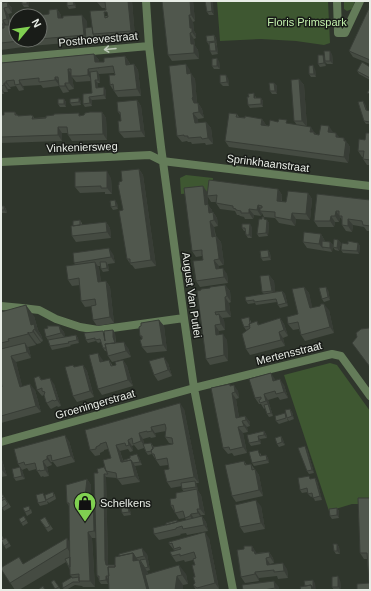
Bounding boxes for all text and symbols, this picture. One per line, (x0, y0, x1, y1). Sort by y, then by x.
north arrow (8, 8, 48, 48)
park label: Floris Primspark (267, 16, 347, 28)
text: N (30, 17, 44, 30)
street label: Posthoevestraat (58, 30, 138, 48)
one-way arrow (104, 45, 117, 53)
street label: Vinkeniersweg (46, 140, 118, 154)
street label: Sprinkhaanstraat (226, 152, 310, 174)
street label: August Van Putlei (180, 251, 204, 339)
street label: Mertensstraat (255, 339, 323, 367)
street label: Groeningerstraat (54, 387, 136, 421)
shop icon: Schelkens (72, 490, 98, 523)
place label: Schelkens (100, 497, 151, 509)

